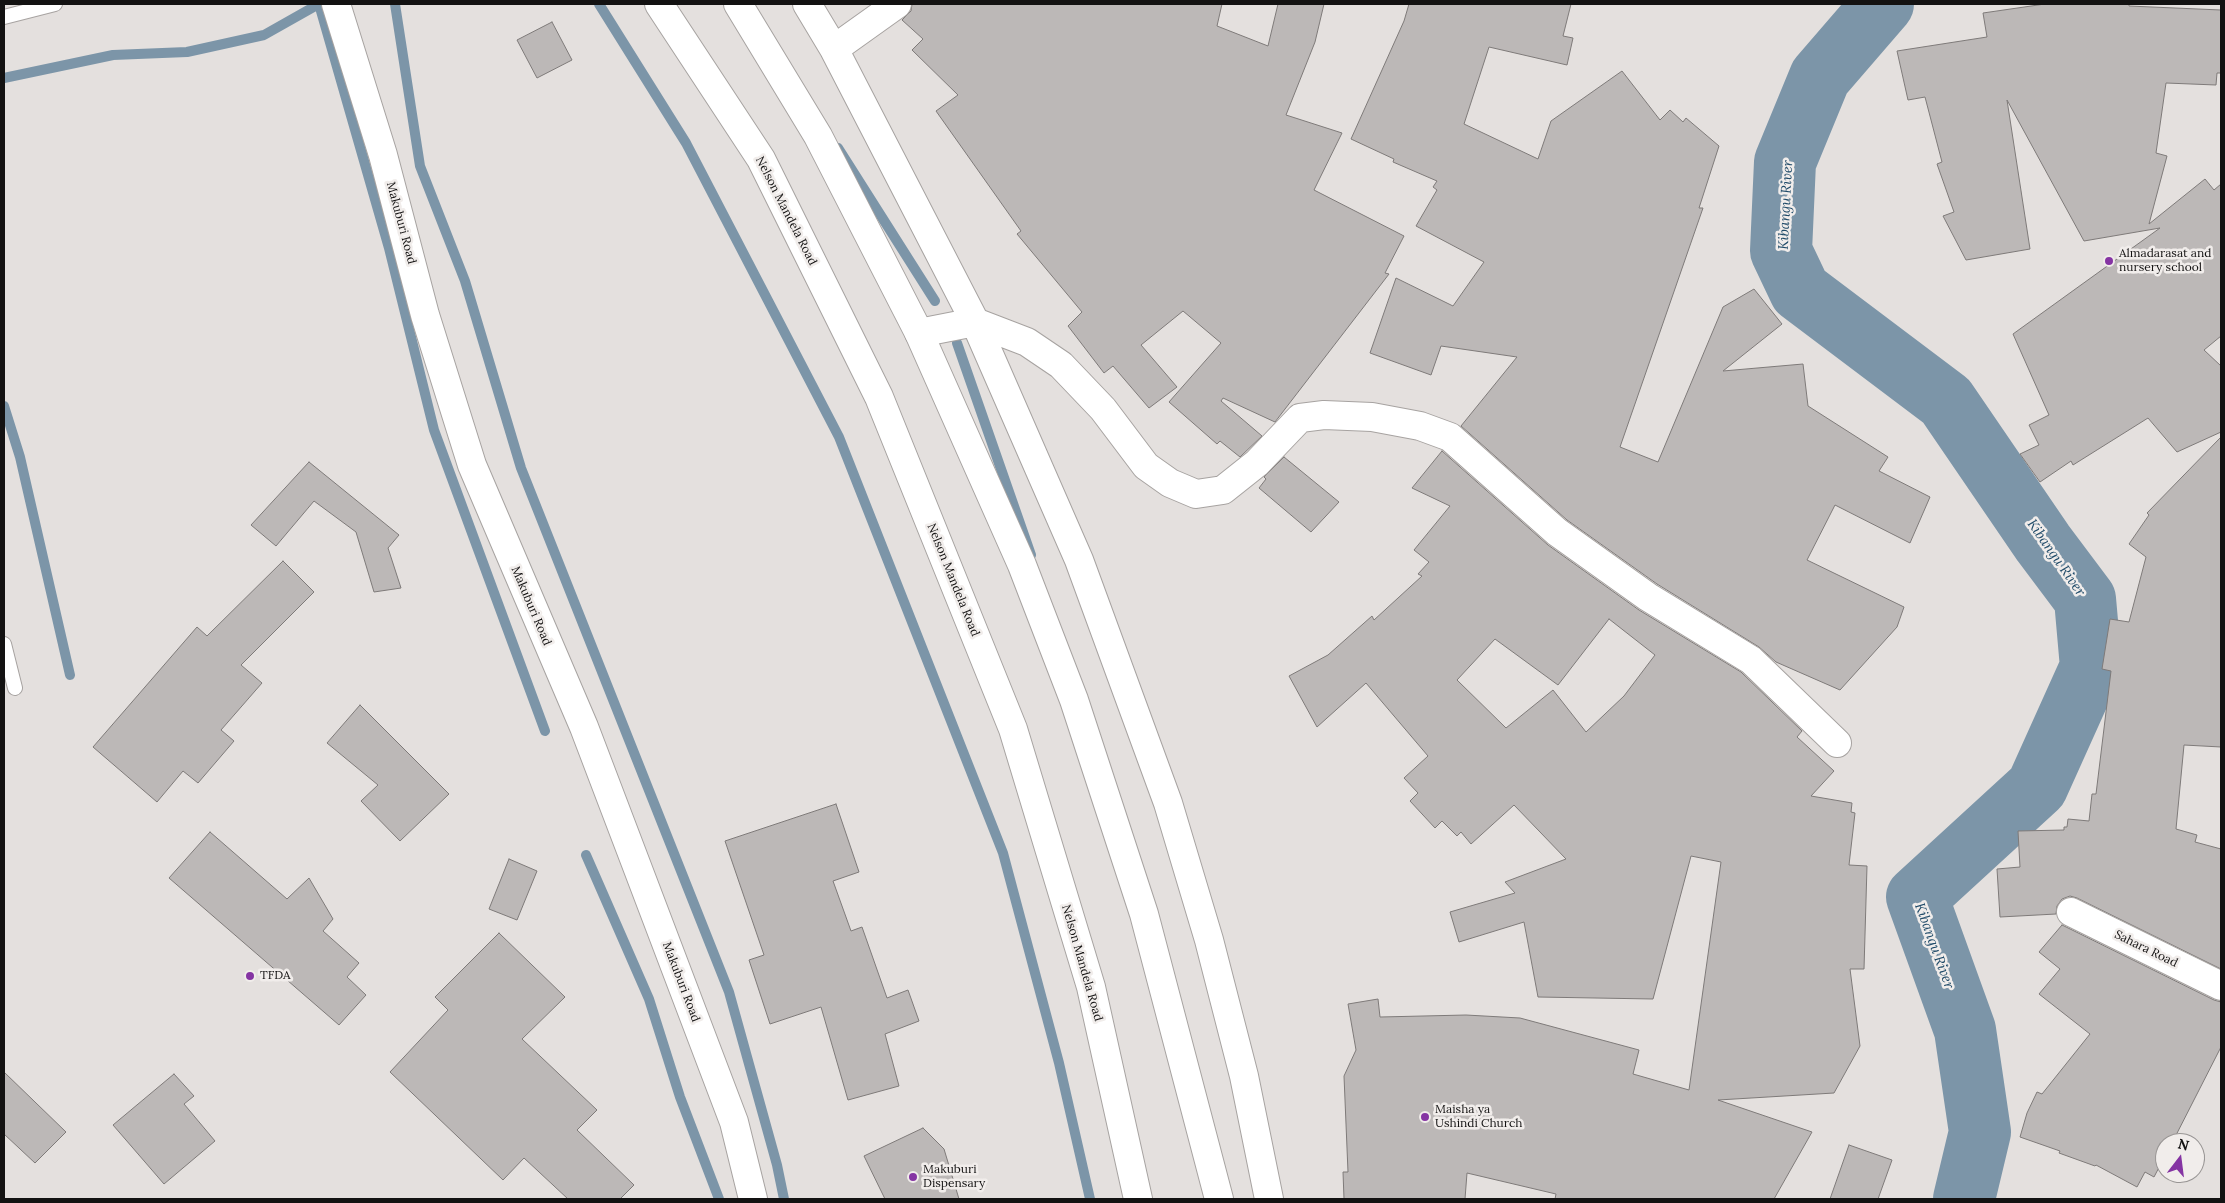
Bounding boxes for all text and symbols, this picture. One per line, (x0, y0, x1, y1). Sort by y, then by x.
street label: Nelson Mandela Road (752, 154, 820, 268)
water label: Kibangu River (1775, 160, 1797, 250)
street label: Makuburi Road (383, 180, 419, 266)
place label: Almadarasat and nursery school (2119, 247, 2211, 275)
marker: Almadarasat and nursery school (2103, 255, 2115, 267)
water label: Kibangu River (2023, 516, 2089, 600)
street label: Nelson Mandela Road (924, 521, 982, 639)
street label: Makuburi Road (508, 564, 554, 648)
water label: Kibangu River (1911, 901, 1957, 991)
street label: Nelson Mandela Road (1058, 903, 1106, 1023)
street label: Sahara Road (2112, 927, 2180, 971)
street label: Makuburi Road (659, 940, 703, 1024)
place label: TFDA (260, 969, 291, 983)
marker: TFDA (244, 970, 256, 982)
place label: Maisha ya Ushindi Church (1435, 1103, 1522, 1131)
marker: Maisha ya Ushindi Church (1419, 1111, 1431, 1123)
north arrow (2155, 1133, 2205, 1183)
text: N (2176, 1134, 2191, 1155)
place label: Makuburi Dispensary (923, 1163, 985, 1191)
marker: Makuburi Dispensary (907, 1171, 919, 1183)

